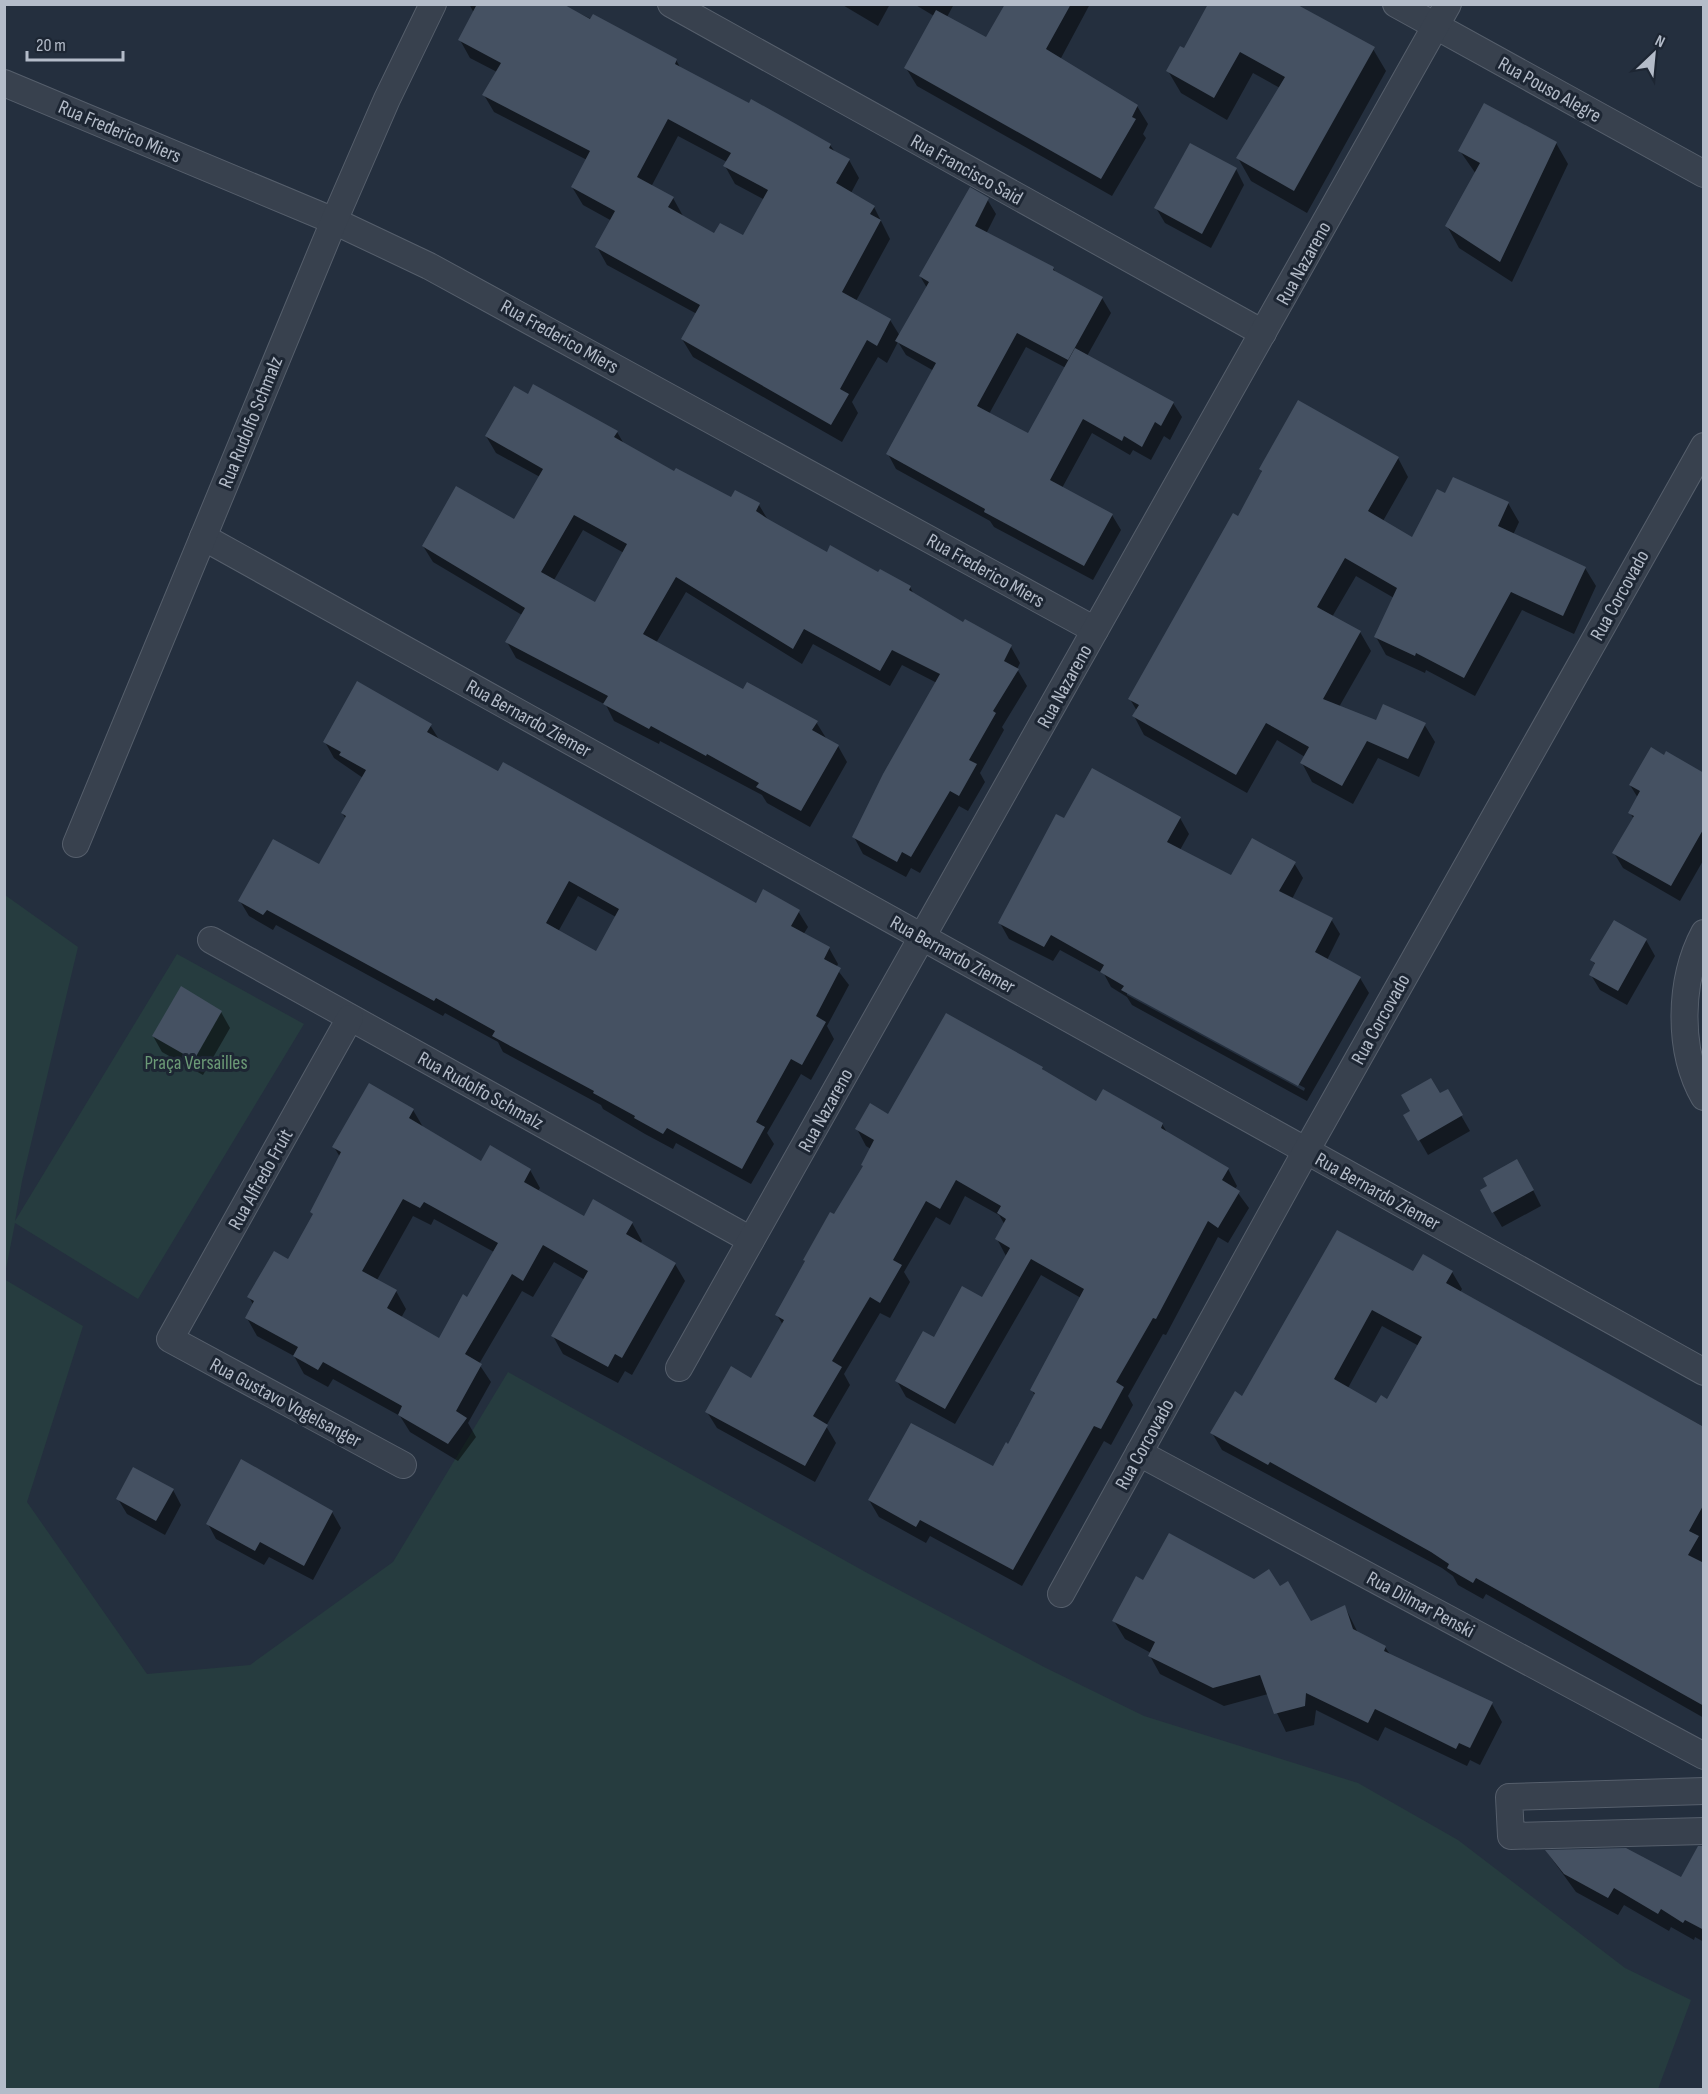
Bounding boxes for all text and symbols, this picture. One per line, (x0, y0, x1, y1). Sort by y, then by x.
scale bar (27, 24, 123, 62)
north arrow (1624, 24, 1684, 84)
text: N (1652, 31, 1668, 52)
text: 20 m (36, 35, 66, 56)
street label: Rua Pouso Alegre (1494, 52, 1605, 128)
street label: Rua Frederico Miers (55, 95, 185, 169)
street label: Rua Francisco Said (906, 129, 1027, 211)
street label: Rua Nazareno (1271, 218, 1337, 309)
street label: Rua Frederico Miers (496, 295, 623, 379)
street label: Rua Rudolfo Schmalz (214, 353, 288, 492)
street label: Rua Frederico Miers (922, 529, 1049, 613)
street label: Rua Corcovado (1585, 546, 1655, 645)
street label: Rua Nazareno (1032, 641, 1098, 732)
street label: Rua Bernardo Ziemer (462, 675, 595, 763)
street label: Rua Bernardo Ziemer (886, 911, 1019, 999)
street label: Rua Corcovado (1346, 970, 1416, 1069)
street label: Rua Rudolfo Schmalz (414, 1046, 547, 1135)
park label: Praça Versailles (144, 1051, 248, 1075)
street label: Rua Nazareno (793, 1065, 859, 1156)
street label: Rua Alfredo Fruit (223, 1125, 298, 1234)
street label: Rua Bernardo Ziemer (1311, 1148, 1444, 1236)
street label: Rua Gustavo Vogelsanger (206, 1353, 366, 1453)
street label: Rua Corcovado (1110, 1395, 1180, 1494)
street label: Rua Dilmar Penski (1362, 1566, 1479, 1643)

